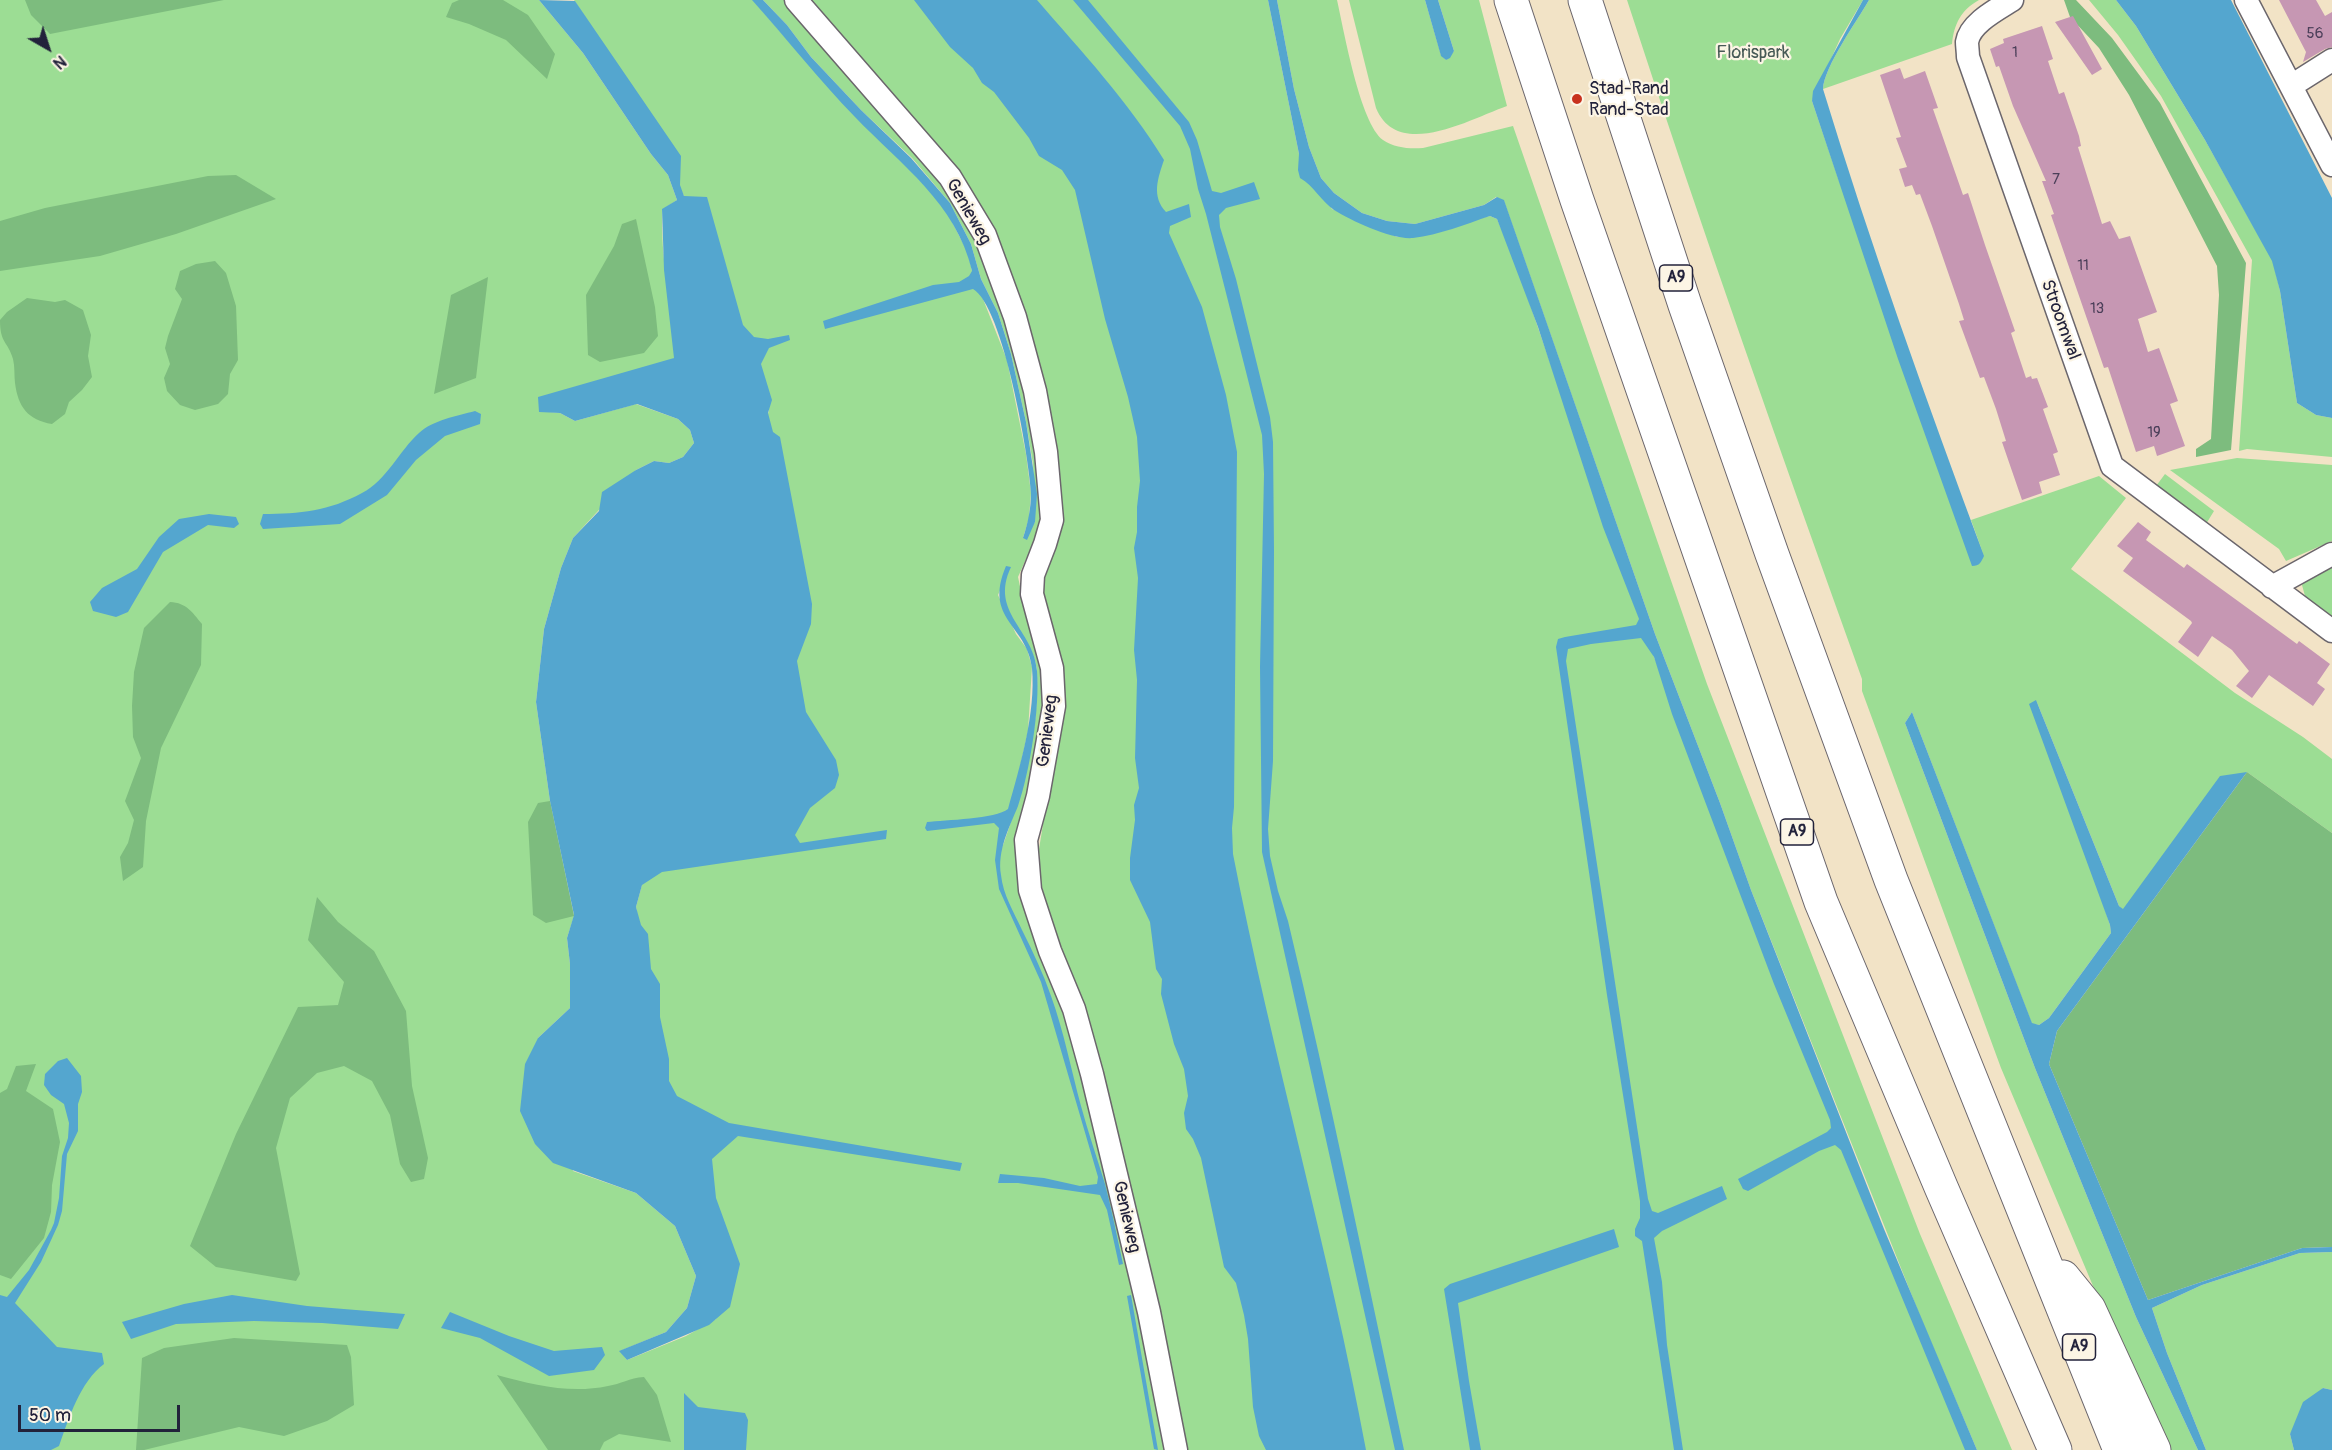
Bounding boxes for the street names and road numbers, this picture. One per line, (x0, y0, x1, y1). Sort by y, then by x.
street label: Genieweg (940, 175, 996, 249)
road number: A9 (1660, 265, 1692, 291)
street label: Stroomwal (2036, 277, 2084, 363)
street label: Genieweg (1033, 694, 1063, 768)
road number: A9 (1780, 819, 1814, 845)
street label: Genieweg (1107, 1179, 1145, 1255)
road number: A9 (2062, 1334, 2096, 1360)

